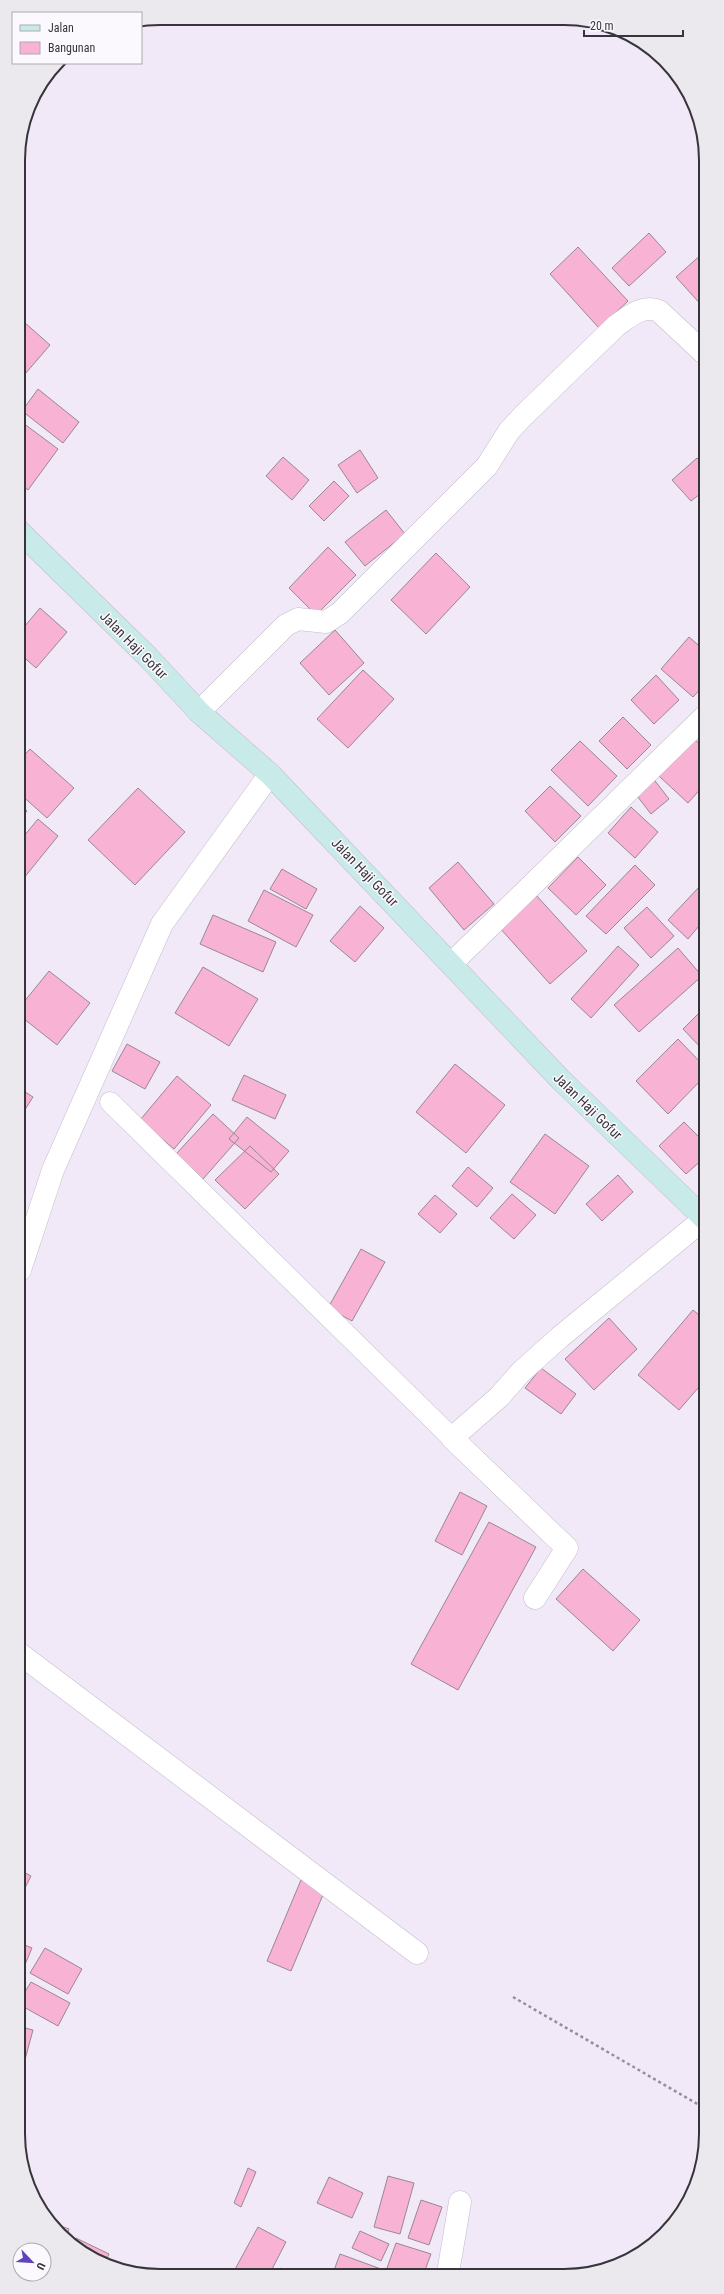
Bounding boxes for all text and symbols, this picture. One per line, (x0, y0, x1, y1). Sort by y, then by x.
legend (12, 12, 142, 64)
scale bar (584, 12, 683, 38)
text: 20 m (590, 19, 614, 33)
text: Jalan (48, 21, 74, 35)
text: Bangunan (48, 41, 95, 55)
street label: Jalan Haji Gofur (97, 608, 171, 682)
street label: Jalan Haji Gofur (328, 834, 402, 910)
street label: Jalan Haji Gofur (550, 1069, 626, 1143)
north arrow (12, 2242, 52, 2282)
text: U (33, 2260, 48, 2272)

